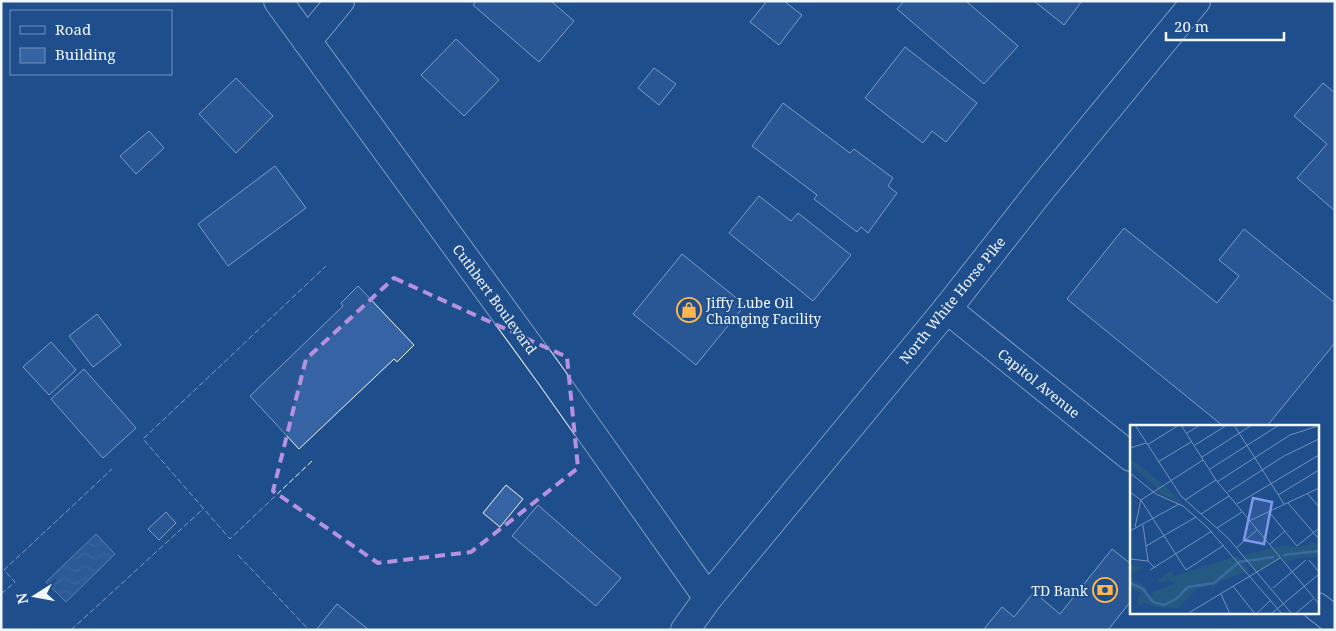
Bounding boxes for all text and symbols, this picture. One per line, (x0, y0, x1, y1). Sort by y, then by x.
legend (10, 10, 172, 75)
scale bar (1166, 10, 1284, 42)
text: 20 m (1174, 16, 1209, 36)
text: Road (55, 19, 91, 39)
text: Building (55, 44, 116, 64)
street label: North White Horse Pike (895, 232, 1009, 368)
street label: Cuthbert Boulevard (449, 240, 542, 358)
place label: Jiffy Lube Oil Changing Facility (705, 293, 821, 328)
shop icon: Jiffy Lube Oil Changing Facility (676, 297, 702, 323)
street label: Capitol Avenue (994, 344, 1084, 422)
inset map (1130, 425, 1318, 614)
north arrow (10, 571, 60, 621)
bank icon: TD Bank (1092, 577, 1118, 603)
place label: TD Bank (1031, 581, 1089, 600)
text: N (11, 591, 32, 606)

